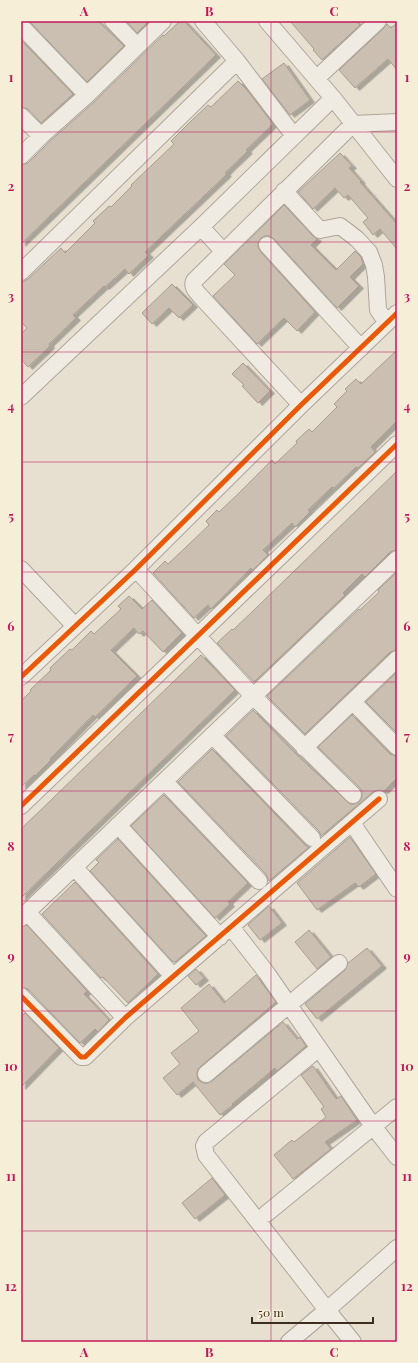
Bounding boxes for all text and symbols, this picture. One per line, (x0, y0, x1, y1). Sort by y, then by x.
text: A (79, 2, 89, 19)
text: B (205, 2, 214, 19)
text: C (329, 2, 339, 19)
text: 1 (9, 68, 14, 85)
text: 1 (405, 68, 410, 85)
text: 2 (8, 177, 15, 194)
text: 2 (404, 177, 411, 194)
text: 3 (8, 287, 14, 304)
text: 3 (404, 287, 410, 304)
text: 4 (8, 397, 15, 414)
text: 4 (404, 397, 411, 414)
text: 5 (8, 507, 14, 524)
text: 5 (404, 507, 410, 524)
text: 6 (7, 617, 15, 634)
text: 6 (403, 617, 411, 634)
text: 7 (8, 727, 14, 744)
text: 7 (404, 727, 410, 744)
text: 8 (7, 837, 15, 854)
text: 8 (403, 837, 411, 854)
text: 9 (7, 947, 15, 964)
text: 9 (403, 947, 411, 964)
text: 10 (4, 1057, 18, 1074)
text: 10 (400, 1057, 414, 1074)
text: 11 (6, 1167, 16, 1184)
text: 11 (402, 1167, 412, 1184)
text: 12 (5, 1277, 17, 1294)
text: 12 (401, 1277, 413, 1294)
scale bar (252, 1299, 373, 1325)
text: 50 m (258, 1304, 284, 1320)
text: A (79, 1343, 89, 1360)
text: B (205, 1343, 214, 1360)
text: C (329, 1343, 339, 1360)

